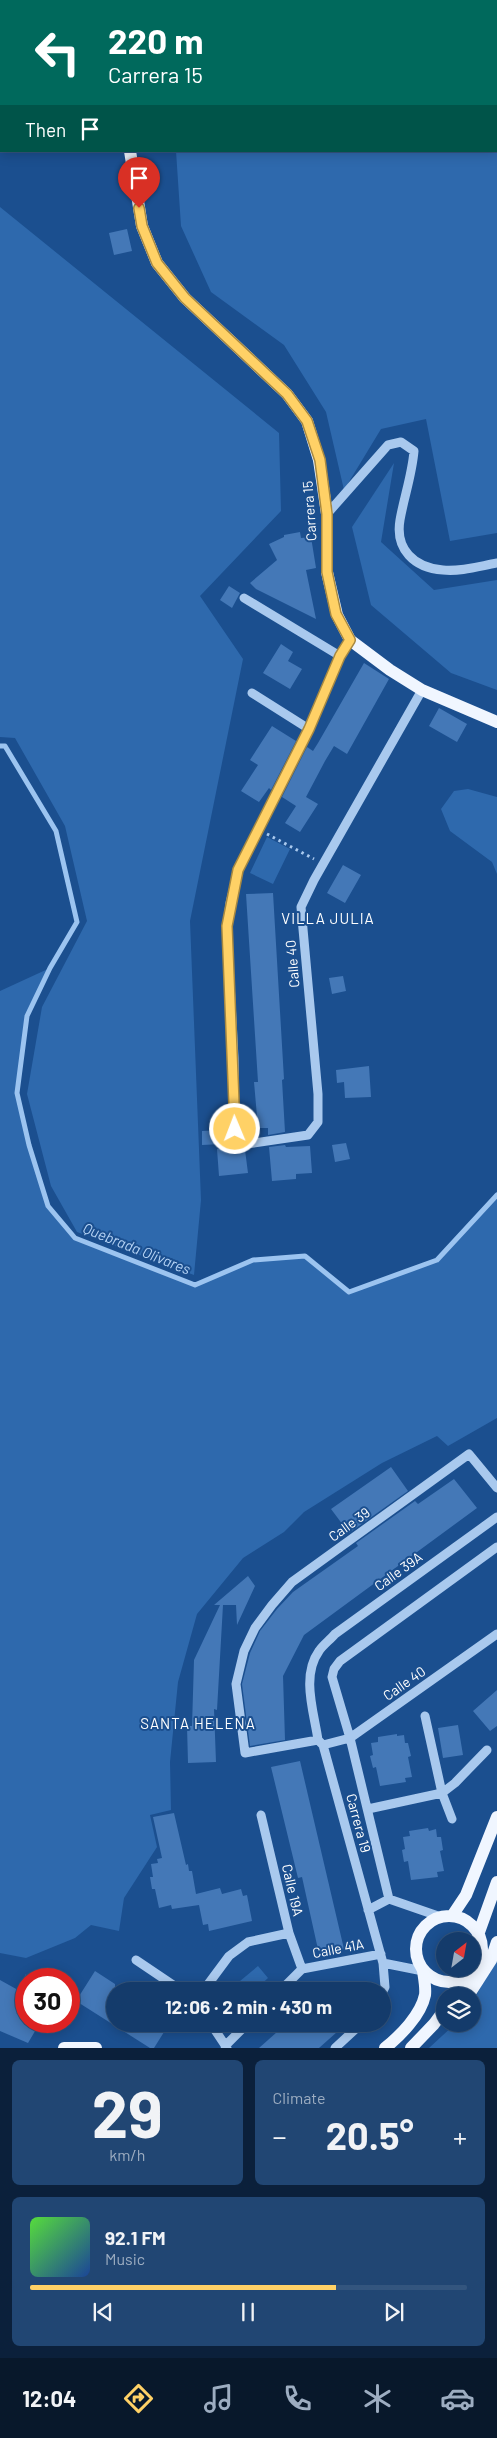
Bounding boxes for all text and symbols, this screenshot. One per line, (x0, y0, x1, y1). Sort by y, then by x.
text: 220 m (108, 19, 203, 61)
icon: left (25, 20, 90, 85)
text: Carrera 15 (108, 61, 203, 87)
icon: arrive (76, 115, 104, 143)
text: Then (25, 118, 66, 141)
pin (118, 157, 160, 208)
icon: arrive (125, 164, 153, 192)
street label: Carrera 15 (298, 480, 320, 542)
district label: VILLA JULIA (281, 909, 375, 927)
street label: Calle 40 (281, 939, 303, 989)
position arrow (208, 1102, 260, 1154)
water label: Quebrada Olivares (81, 1218, 193, 1278)
street label: Calle 39 (325, 1503, 373, 1545)
street label: Calle 39A (371, 1548, 426, 1594)
street label: Calle 40 (380, 1662, 428, 1704)
district label: SANTA HELENA (140, 1714, 256, 1732)
street label: Carrera 19 (343, 1792, 375, 1854)
street label: Calle 19A (279, 1862, 307, 1918)
north arrow (436, 1932, 481, 1978)
map controls (436, 1932, 481, 2032)
street label: Calle 41A (311, 1935, 366, 1961)
speed limit sign: 30 (15, 1968, 80, 2033)
button: layers (436, 1987, 481, 2032)
text: 12:06 · 2 min · 430 m (165, 1995, 332, 2018)
text: 29 (92, 2073, 163, 2151)
text: Climate (273, 2088, 325, 2107)
text: 20.5° (326, 2112, 414, 2158)
text: − (273, 2119, 287, 2153)
text: + (453, 2119, 467, 2153)
text: km/h (109, 2145, 145, 2164)
text: 92.1 FM (105, 2226, 166, 2249)
text: Music (105, 2249, 145, 2268)
icon: previous (89, 2298, 117, 2326)
icon: pause (234, 2298, 262, 2326)
icon: next (380, 2298, 408, 2326)
icon: directions (121, 2381, 156, 2416)
icon: music (201, 2381, 236, 2416)
icon: phone (280, 2381, 315, 2416)
icon: climate (360, 2381, 395, 2416)
icon: car (440, 2381, 475, 2416)
text: 12:04 (22, 2385, 76, 2411)

